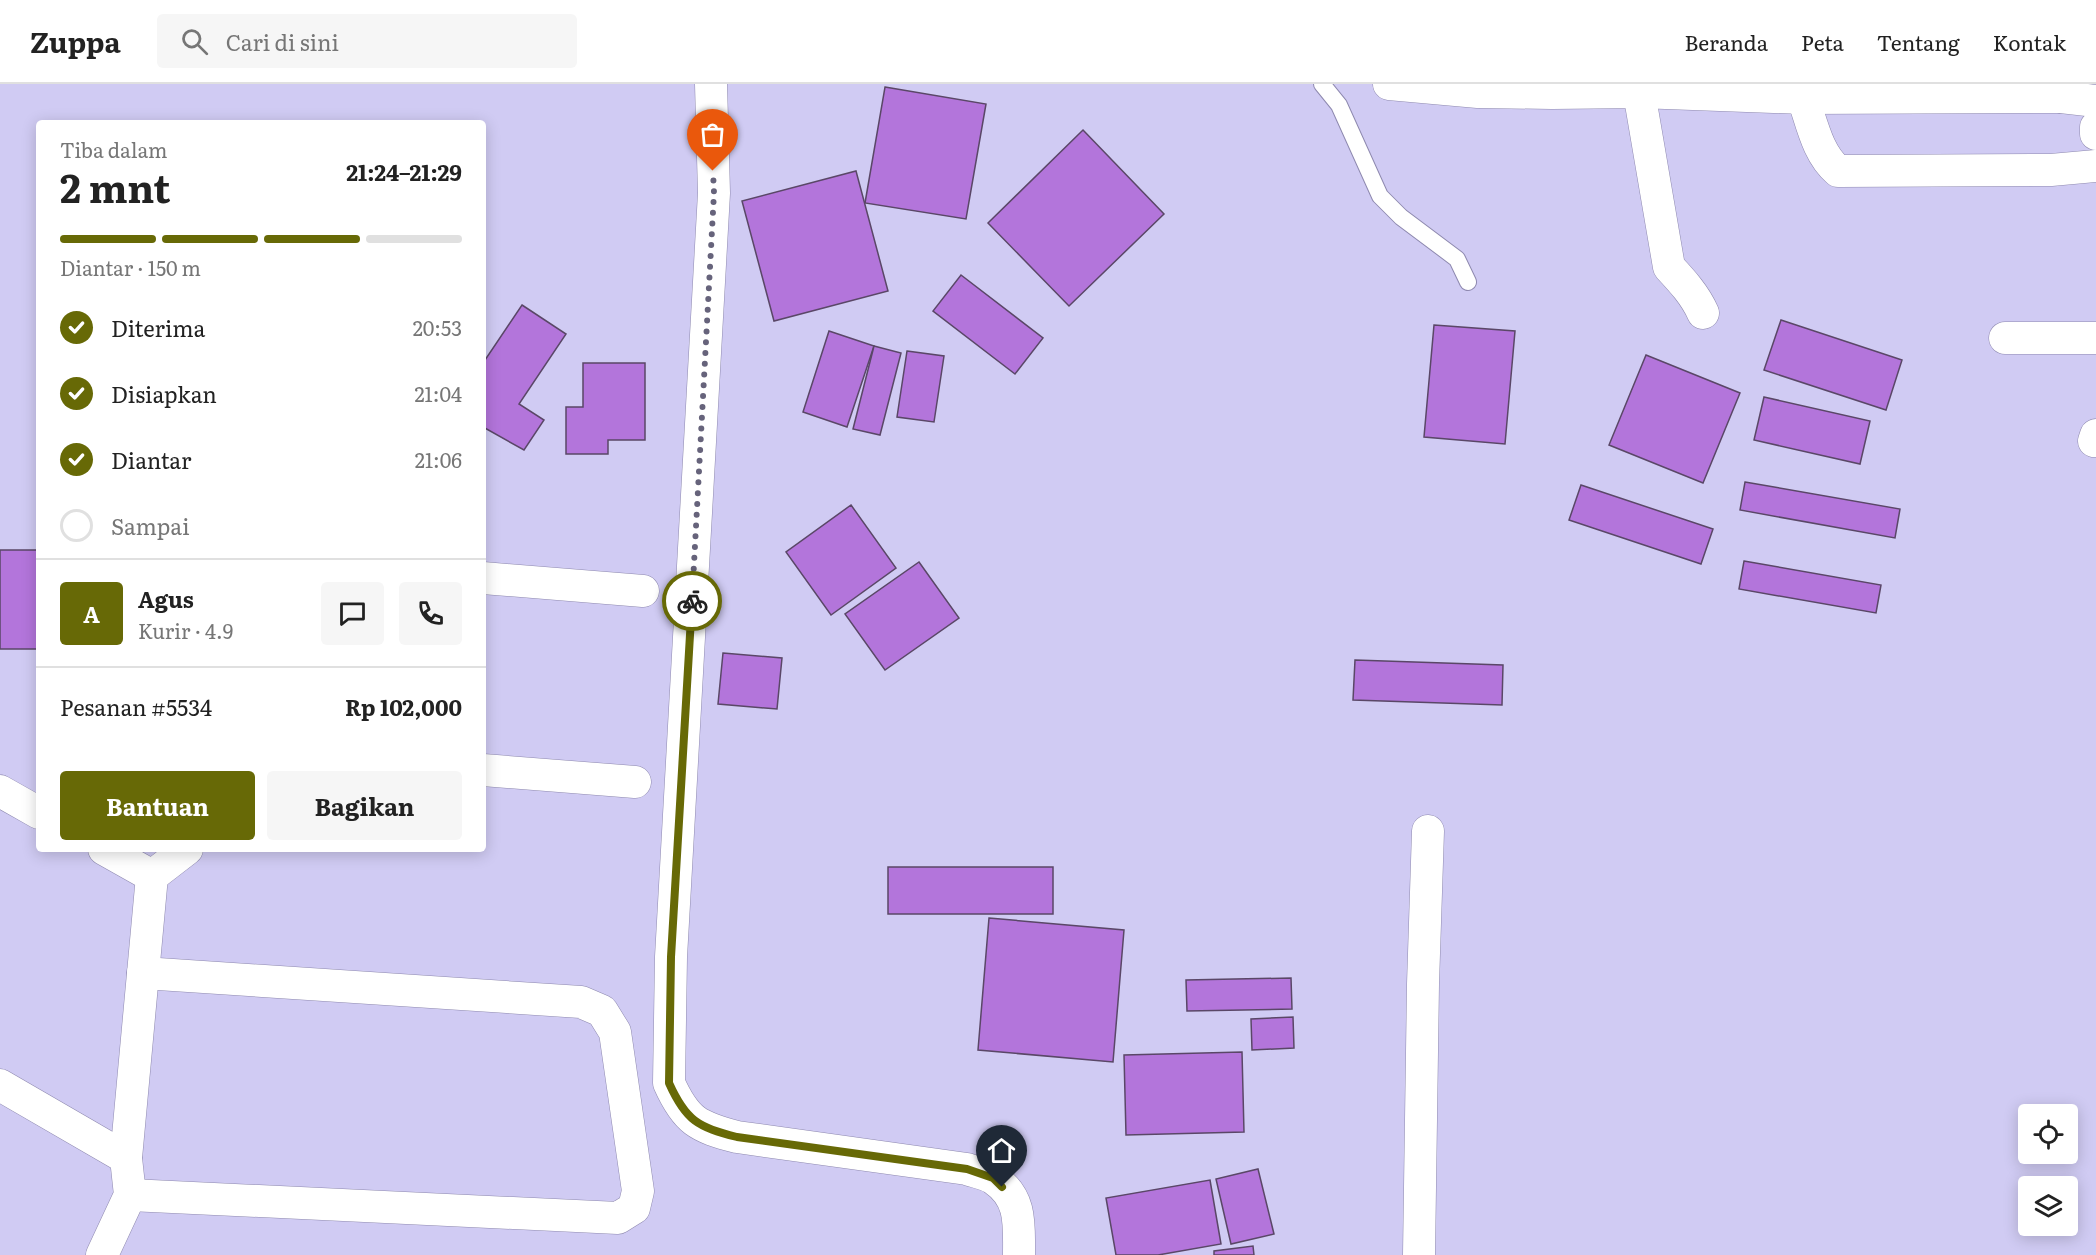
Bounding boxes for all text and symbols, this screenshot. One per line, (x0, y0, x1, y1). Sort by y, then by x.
search box (157, 14, 577, 68)
text: Zuppa (30, 20, 121, 62)
icon: search (178, 25, 211, 58)
text: Cari di sini (226, 25, 339, 58)
text: Beranda (1684, 26, 1768, 57)
text: Peta (1801, 26, 1844, 57)
text: Tentang (1877, 26, 1960, 57)
text: Kontak (1993, 26, 2066, 57)
pin (687, 109, 738, 171)
icon: bag (696, 118, 729, 151)
text: Tiba dalam (60, 134, 167, 164)
text: 21:24–21:29 (346, 155, 462, 188)
text: 2 mnt (60, 157, 171, 215)
text: Diantar · 150 m (60, 252, 201, 282)
icon: check (60, 311, 93, 344)
text: Diterima (111, 311, 205, 344)
text: 20:53 (413, 312, 462, 342)
icon: check (60, 377, 93, 410)
text: Disiapkan (111, 377, 217, 410)
text: 21:04 (414, 378, 462, 408)
icon: check (60, 443, 93, 476)
text: Diantar (111, 443, 191, 476)
text: 21:06 (415, 444, 462, 474)
text: Sampai (111, 509, 189, 542)
courier (662, 571, 722, 631)
text: Agus (138, 582, 194, 615)
button: chat (321, 582, 384, 645)
button: phone (399, 582, 462, 645)
icon: bike (676, 585, 709, 618)
text: A (83, 597, 100, 630)
text: Kurir · 4.9 (138, 615, 233, 645)
text: Pesanan #5534 (60, 690, 212, 723)
text: Rp 102,000 (345, 690, 462, 723)
button: Bantuan (60, 771, 255, 840)
button: Bagikan (267, 771, 462, 840)
map controls (2018, 1104, 2078, 1236)
button: locate (2018, 1104, 2078, 1164)
pin (976, 1125, 1027, 1187)
icon: home (985, 1134, 1018, 1167)
button: layers (2018, 1176, 2078, 1236)

